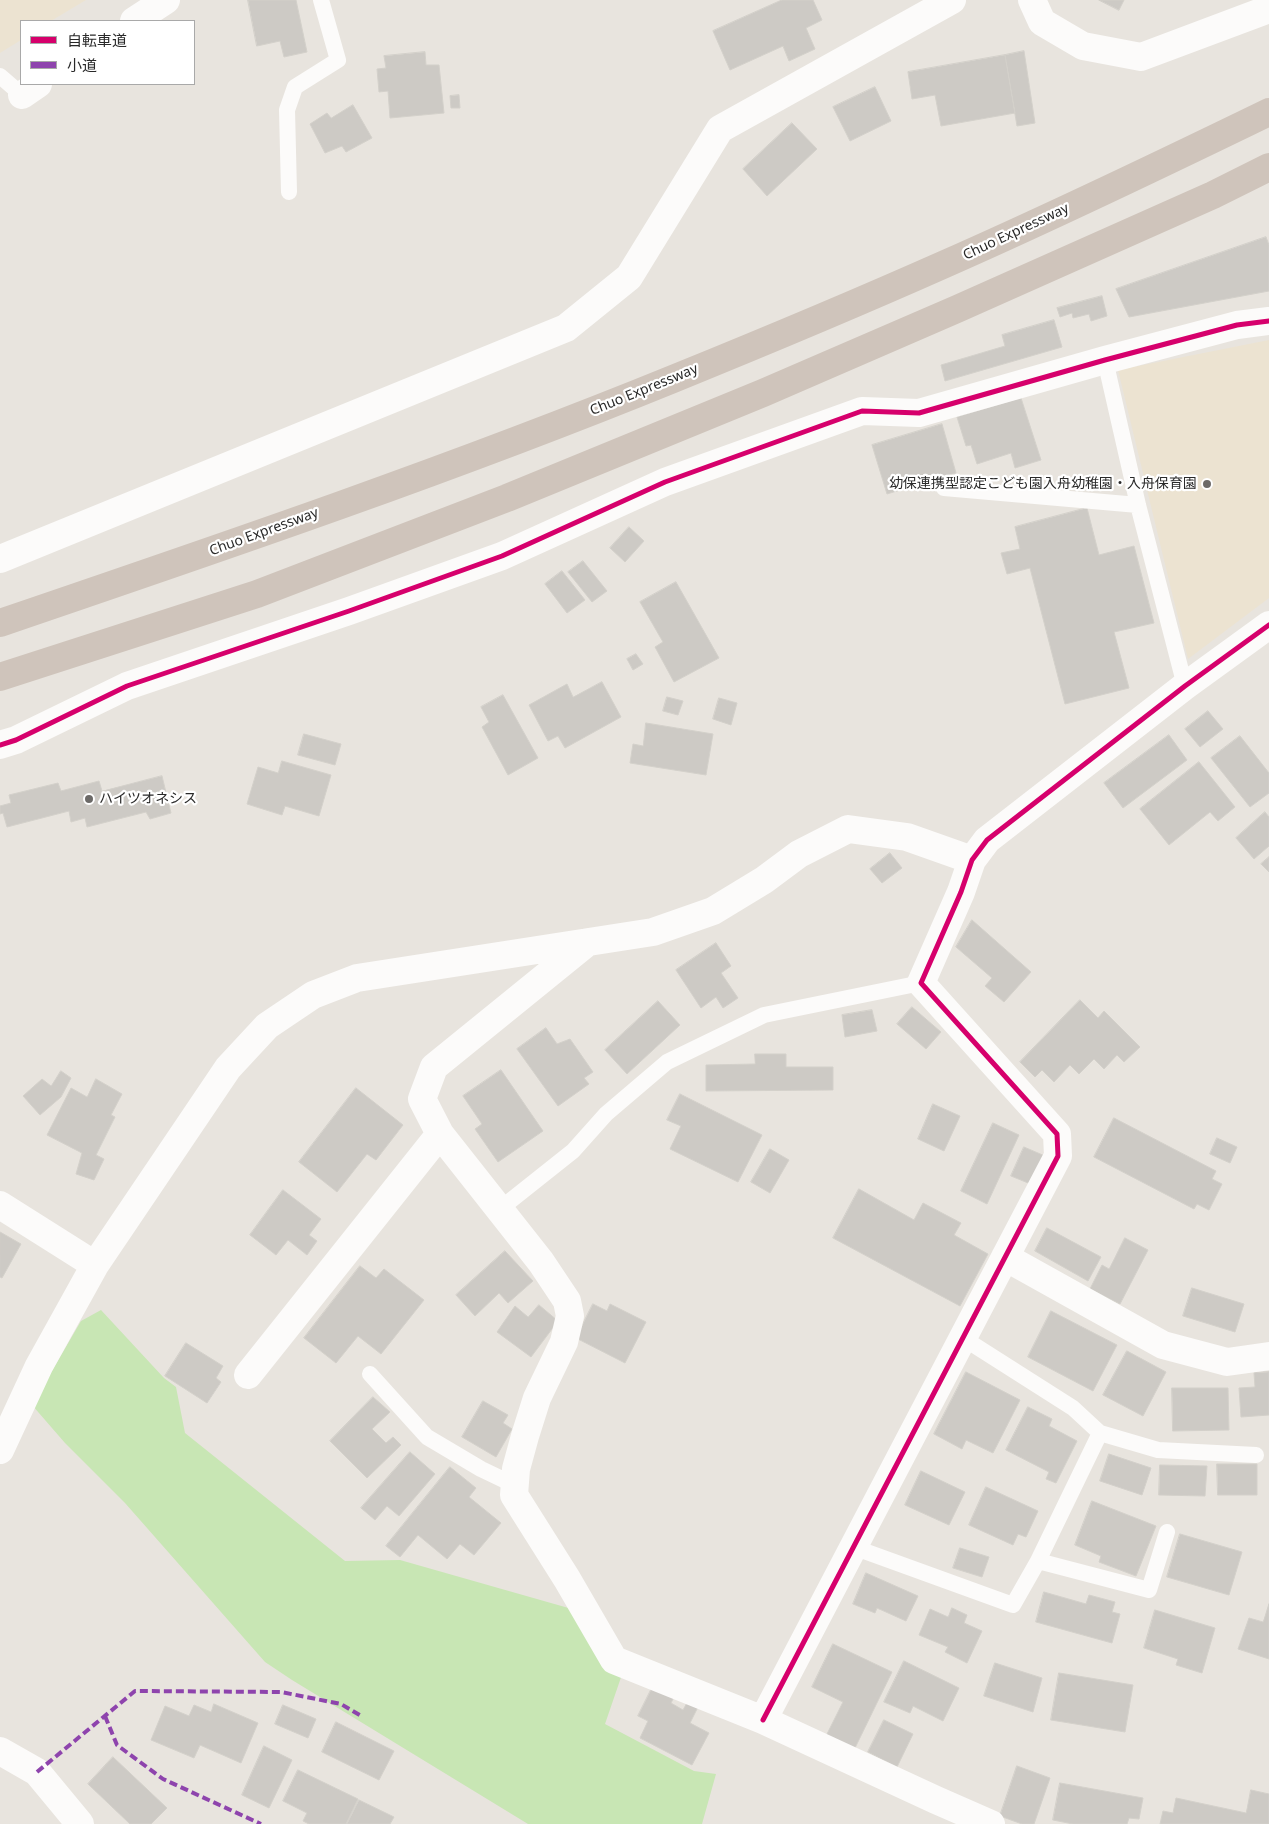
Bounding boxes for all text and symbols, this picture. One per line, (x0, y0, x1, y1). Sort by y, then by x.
legend (20, 20, 195, 85)
text: 自転車道 (67, 30, 127, 50)
text: 小道 (67, 55, 97, 75)
street label: Chuo Expressway (960, 200, 1072, 264)
street label: Chuo Expressway (588, 361, 700, 419)
place label: 幼保連携型認定こども園入舟幼稚園・入舟保育園 (889, 476, 1197, 492)
marker: 幼保連携型認定こども園入舟幼稚園・入舟保育園 (1201, 478, 1213, 490)
street label: Chuo Expressway (207, 504, 321, 560)
place label: ハイツオネシス (99, 791, 197, 807)
marker: ハイツオネシス (83, 793, 95, 805)

